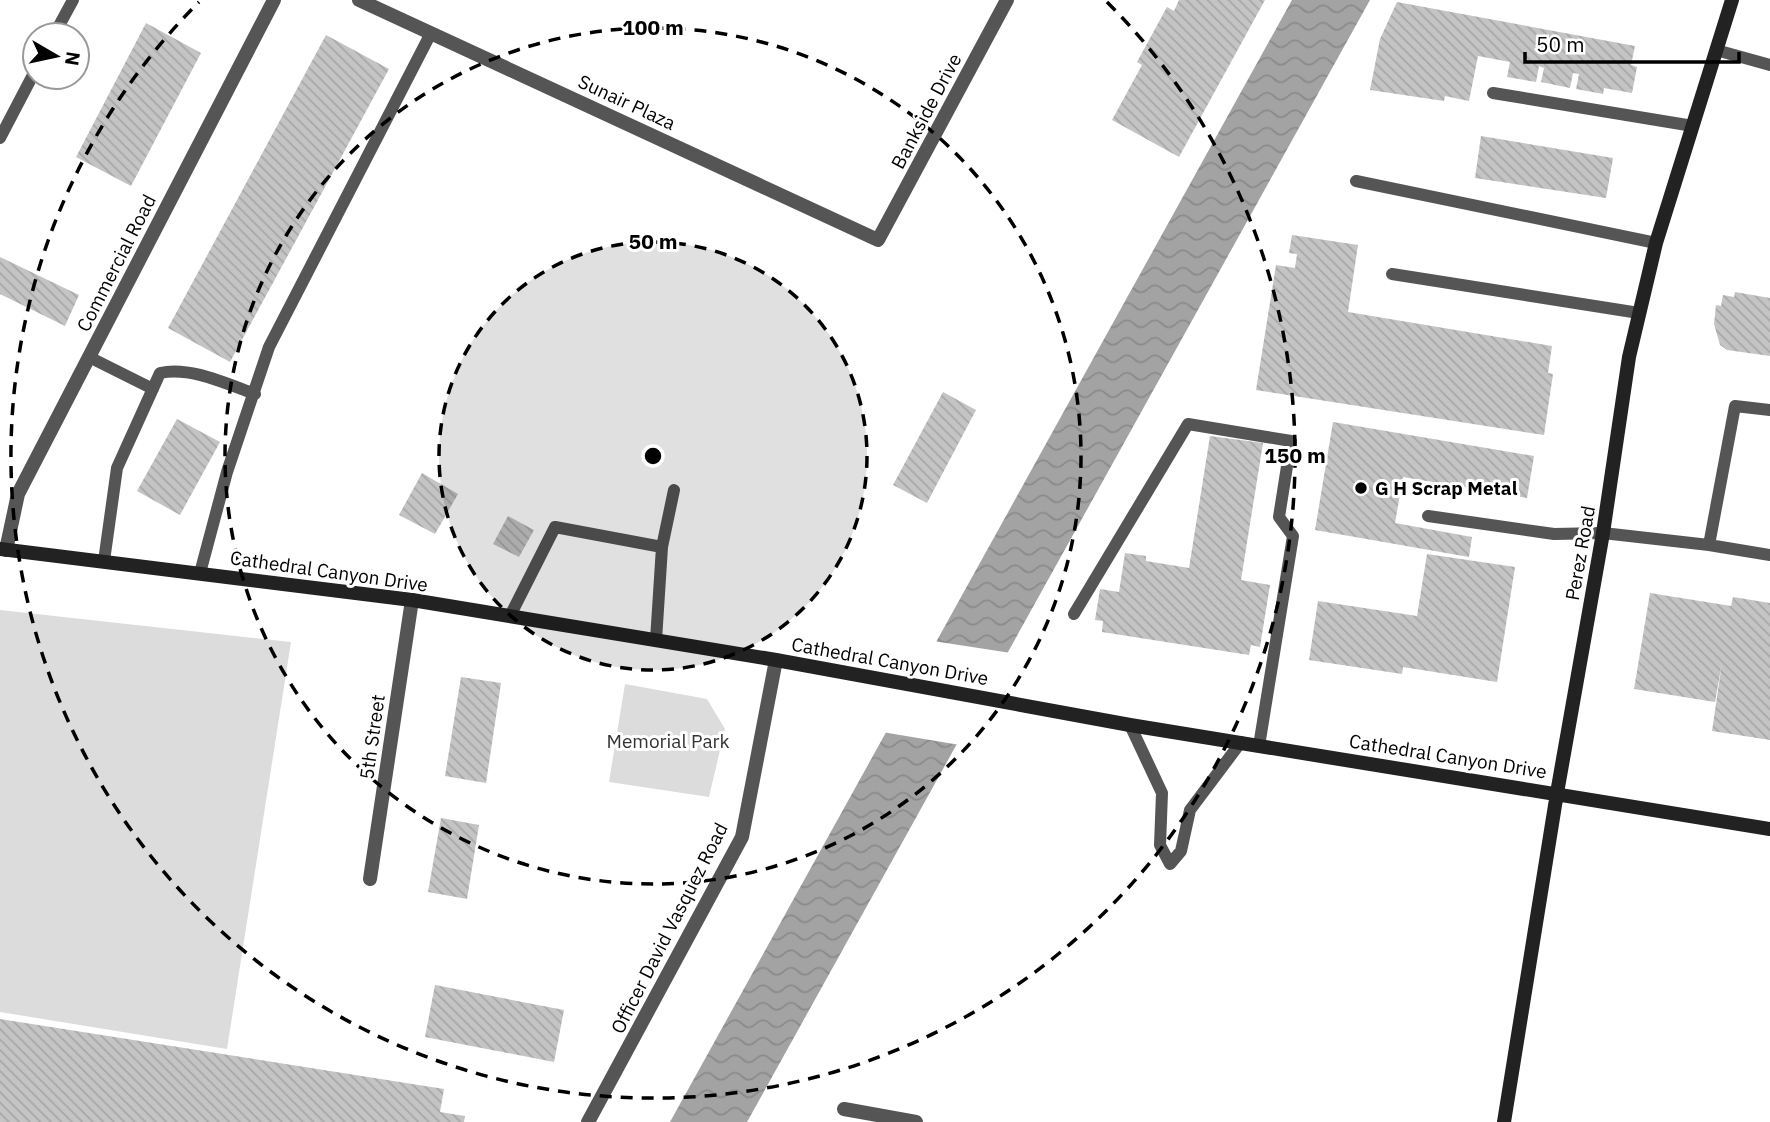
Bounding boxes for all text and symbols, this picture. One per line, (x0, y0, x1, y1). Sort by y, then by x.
text: 100 m (622, 13, 684, 41)
north arrow (21, 21, 91, 91)
scale bar (1525, 21, 1738, 65)
text: 50 m (1536, 30, 1585, 58)
street label: Bankside Drive (886, 49, 966, 173)
text: N (60, 50, 86, 67)
street label: Sunair Plaza (574, 69, 680, 135)
street label: Commercial Road (71, 190, 161, 336)
text: 50 m (629, 227, 677, 255)
text: 150 m (1264, 441, 1326, 469)
centre of rings (641, 444, 665, 468)
place label: G H Scrap Metal (1375, 476, 1518, 500)
marker: G H Scrap Metal (1353, 480, 1369, 496)
street label: Perez Road (1560, 504, 1600, 602)
street label: Cathedral Canyon Drive (229, 545, 429, 597)
street label: Cathedral Canyon Drive (790, 632, 990, 690)
street label: 5th Street (354, 693, 390, 781)
park label: Memorial Park (606, 729, 730, 753)
street label: Cathedral Canyon Drive (1348, 729, 1548, 783)
street label: Officer David Vasquez Road (605, 818, 733, 1038)

